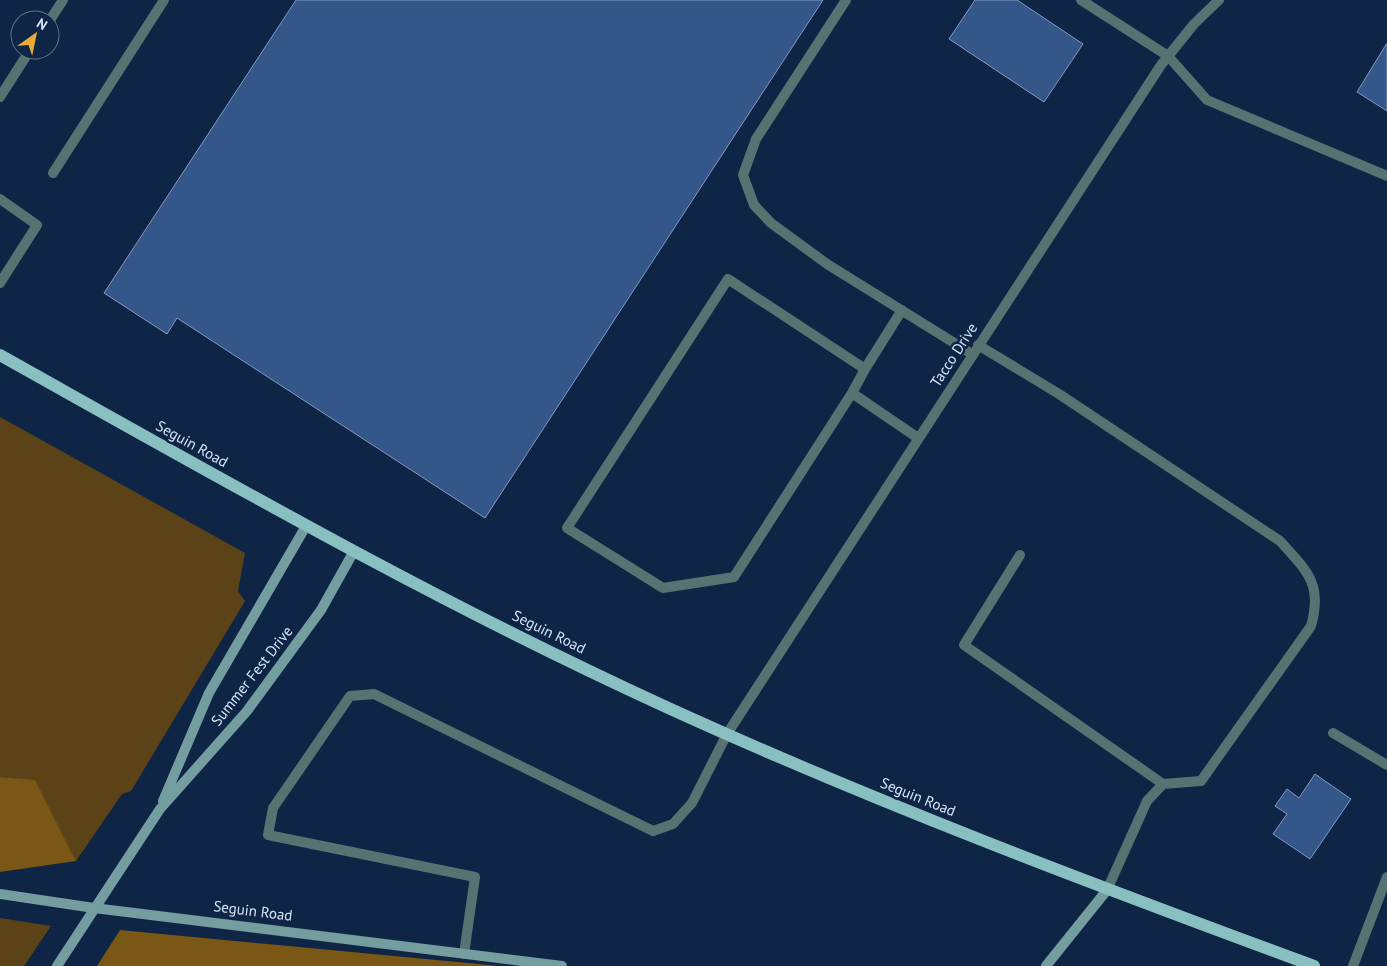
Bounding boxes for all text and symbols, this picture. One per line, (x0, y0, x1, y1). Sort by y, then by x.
north arrow (10, 10, 60, 60)
text: N (33, 14, 51, 34)
street label: Tacco Drive (926, 319, 981, 390)
street label: Seguin Road (153, 416, 232, 471)
street label: Seguin Road (509, 606, 589, 658)
street label: Summer Fest Drive (207, 622, 297, 729)
street label: Seguin Road (878, 773, 959, 820)
street label: Seguin Road (212, 896, 294, 925)

